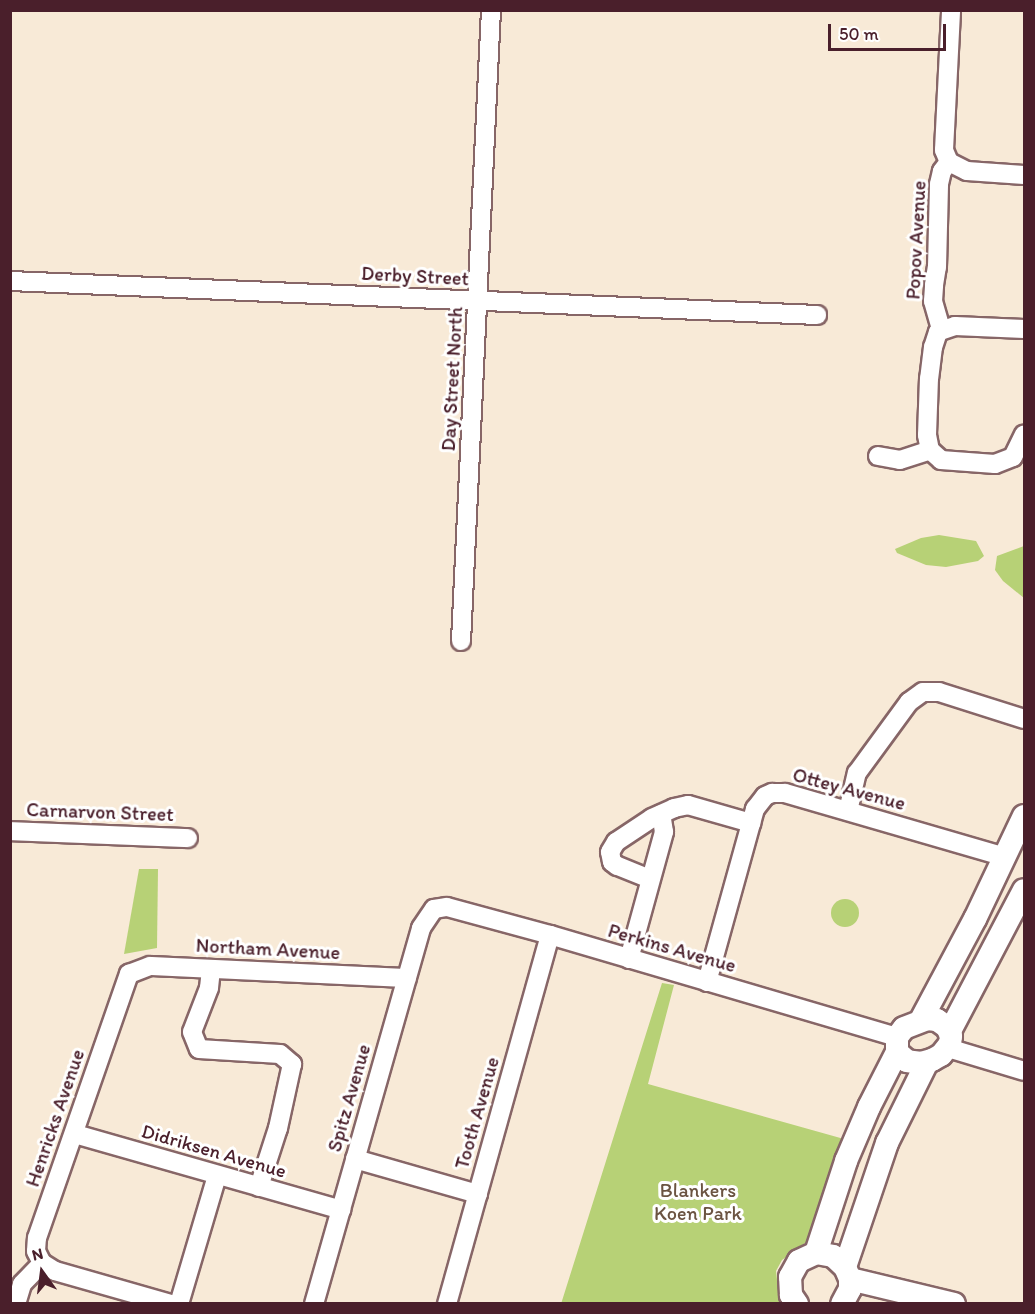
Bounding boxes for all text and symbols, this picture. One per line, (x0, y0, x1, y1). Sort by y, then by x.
scale bar (831, 12, 950, 50)
text: 50 m (839, 23, 879, 45)
street label: Popov Avenue (901, 180, 931, 300)
street label: Derby Street (360, 261, 470, 291)
street label: Day Street North (436, 306, 468, 452)
street label: Ottey Avenue (790, 763, 908, 815)
street label: Carnarvon Street (26, 797, 174, 827)
street label: Perkins Avenue (606, 918, 738, 978)
street label: Northam Avenue (196, 933, 340, 965)
street label: Spitz Avenue (322, 1041, 376, 1155)
street label: Henricks Avenue (20, 1046, 90, 1190)
street label: Tooth Avenue (450, 1055, 504, 1171)
street label: Didriksen Avenue (139, 1119, 289, 1183)
park label: Blankers Koen Park (654, 1179, 742, 1226)
north arrow (12, 1242, 72, 1302)
text: N (30, 1244, 45, 1265)

